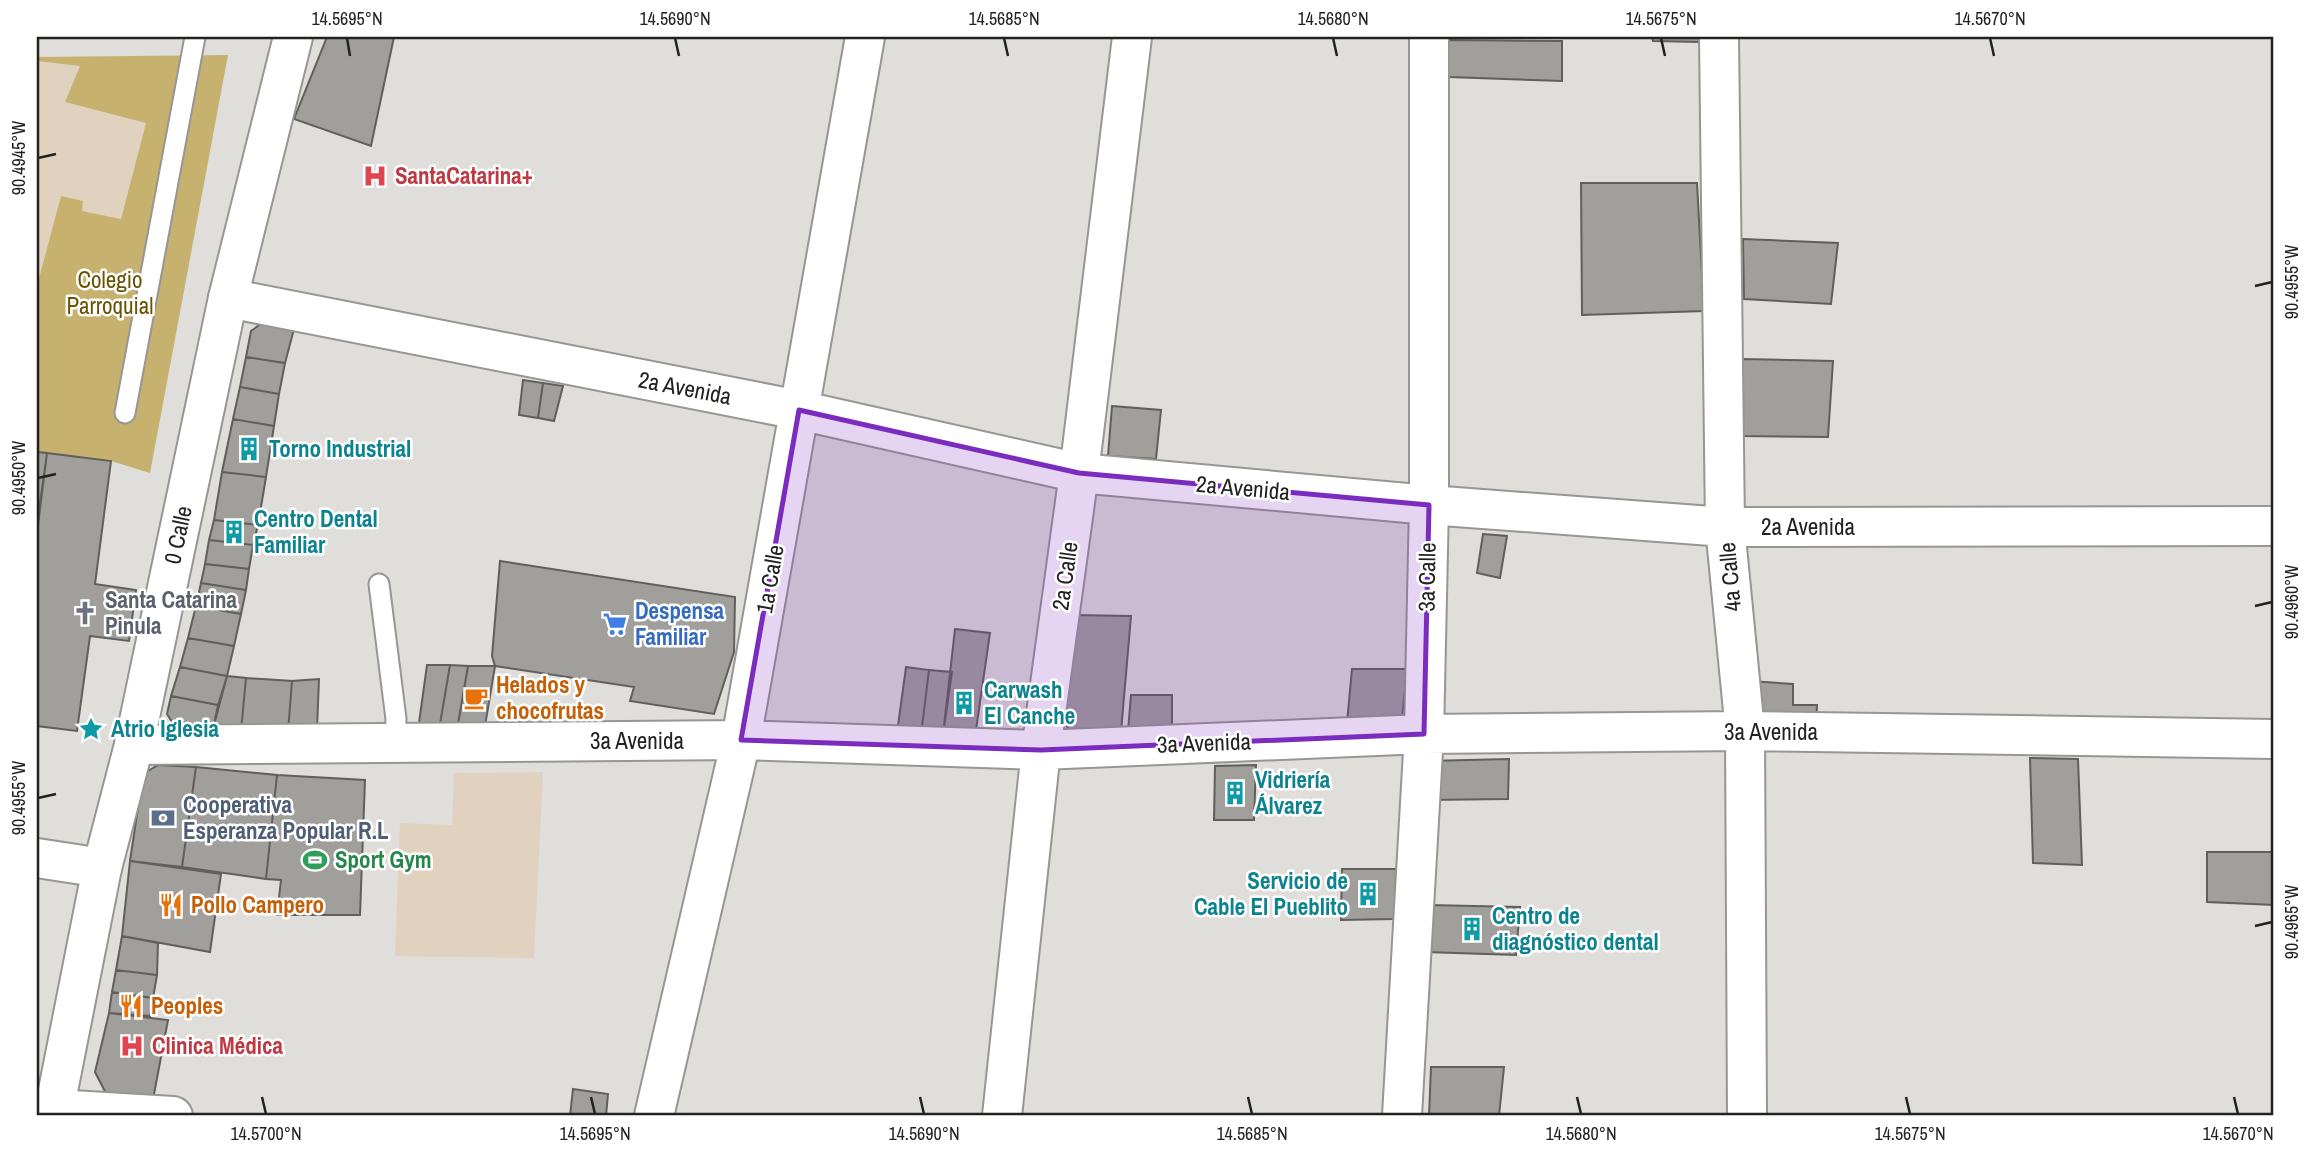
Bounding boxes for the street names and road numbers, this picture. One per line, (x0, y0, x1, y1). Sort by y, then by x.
street label: 2a Avenida (636, 363, 735, 412)
street label: 2a Avenida (1195, 468, 1292, 507)
street label: 0 Calle (156, 503, 199, 567)
street label: 2a Avenida (1761, 511, 1856, 542)
street label: 2a Calle (1044, 540, 1085, 612)
street label: 4a Calle (1711, 541, 1748, 613)
street label: 1a Calle (748, 542, 791, 616)
street label: 3a Calle (1410, 542, 1443, 612)
street label: 3a Avenida (1724, 716, 1819, 747)
street label: 3a Avenida (590, 725, 685, 756)
street label: 3a Avenida (1156, 725, 1252, 760)

